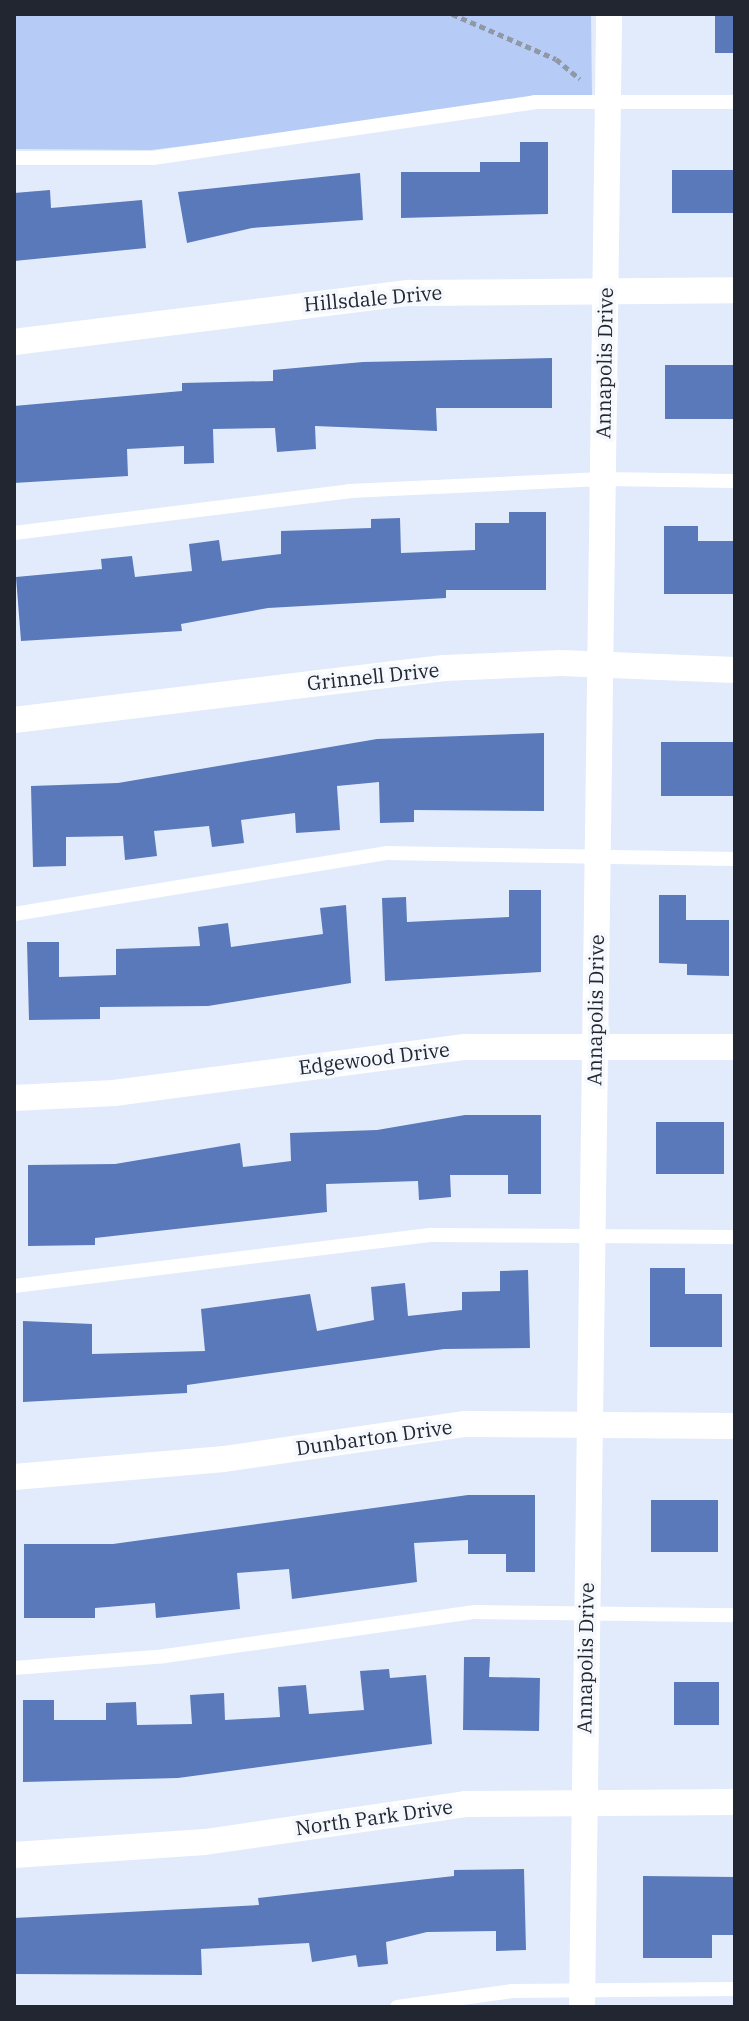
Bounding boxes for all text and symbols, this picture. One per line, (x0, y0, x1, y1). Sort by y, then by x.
street label: Hillsdale Drive (303, 280, 443, 316)
street label: Annapolis Drive (591, 287, 617, 439)
street label: Grinnell Drive (306, 657, 440, 695)
street label: Annapolis Drive (582, 934, 608, 1086)
street label: Edgewood Drive (297, 1037, 451, 1079)
street label: Dunbarton Drive (294, 1414, 454, 1460)
street label: Annapolis Drive (572, 1582, 598, 1734)
street label: North Park Drive (294, 1794, 454, 1840)

